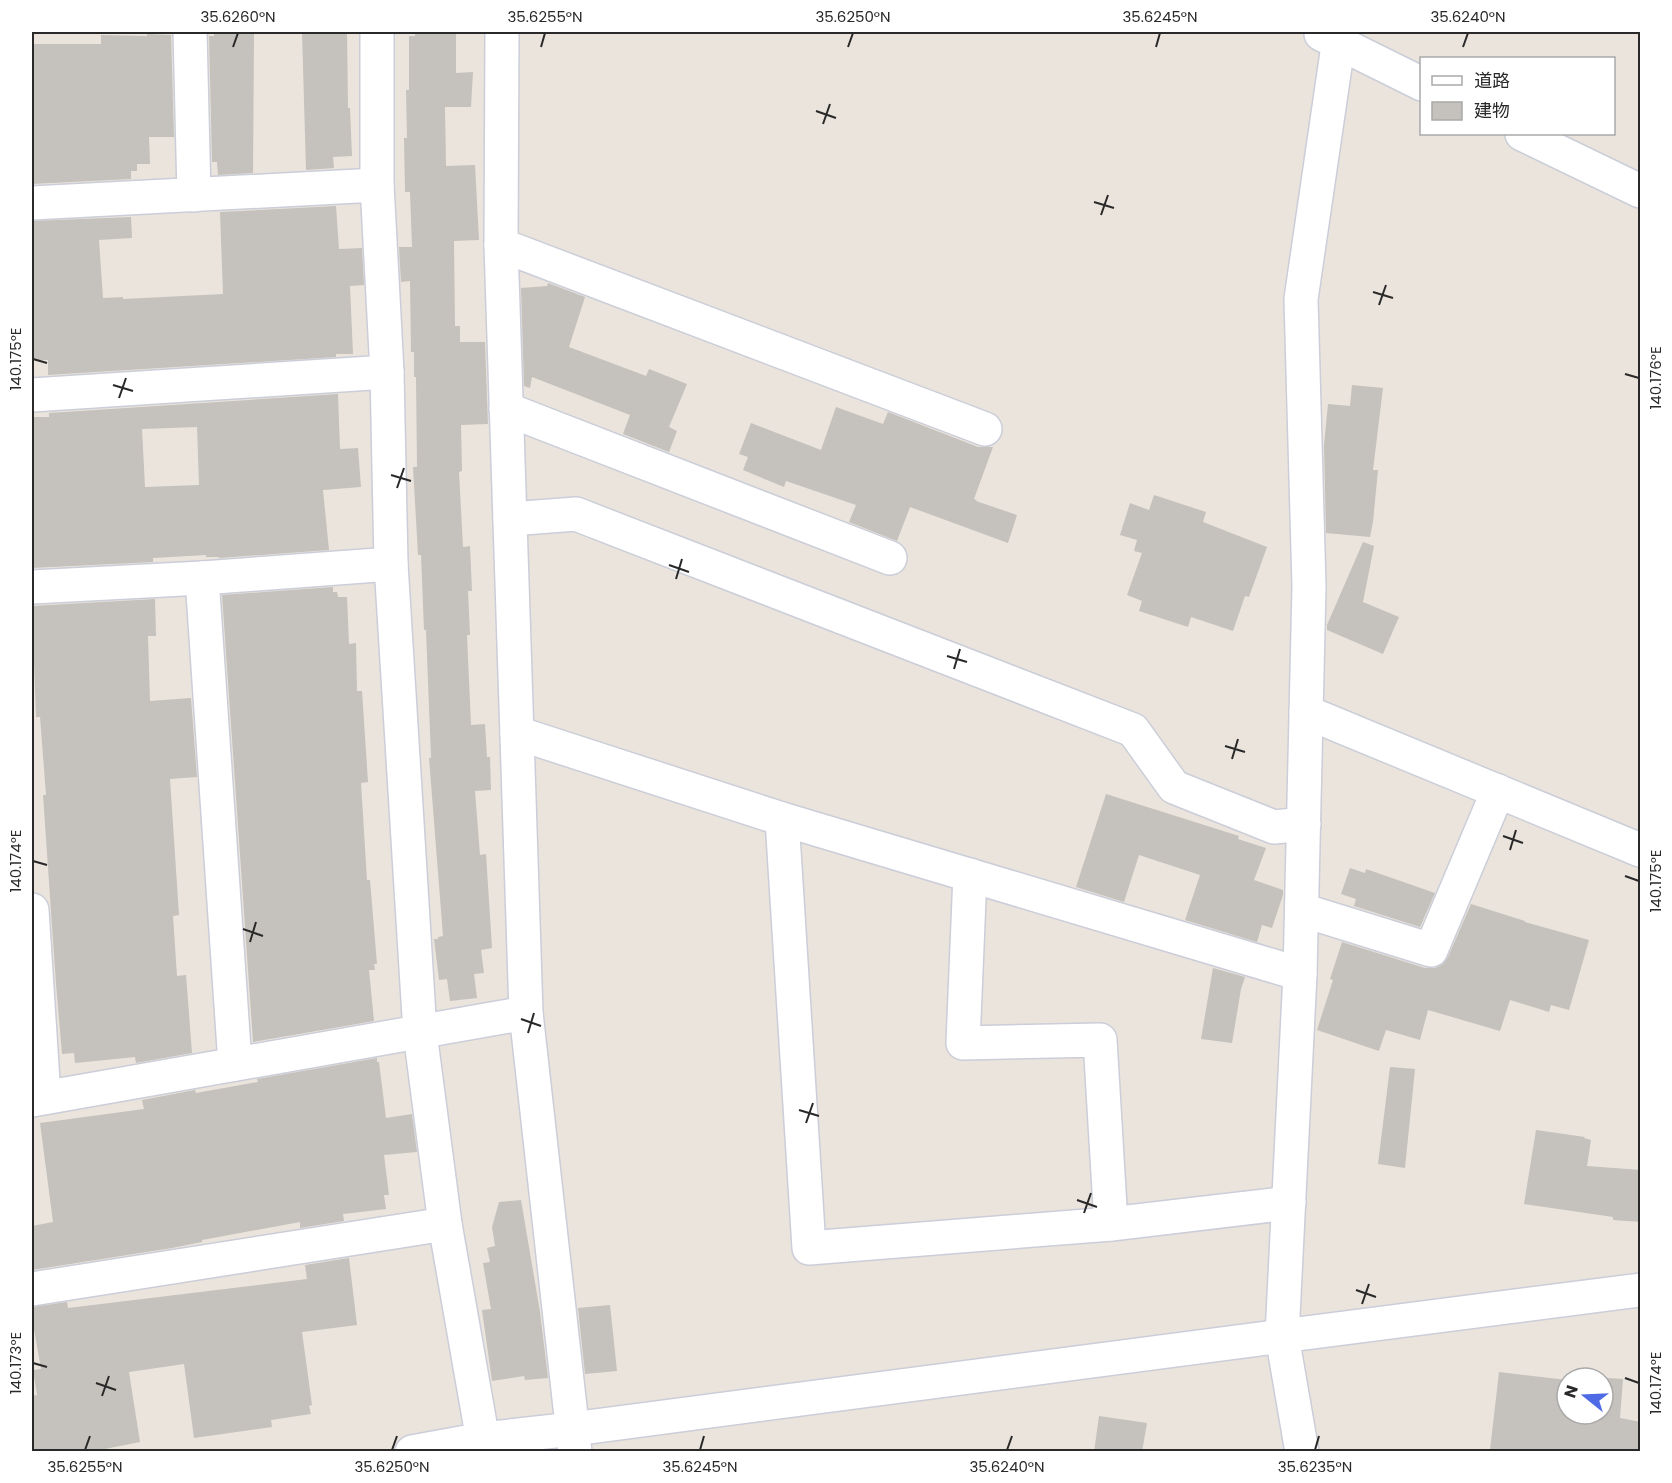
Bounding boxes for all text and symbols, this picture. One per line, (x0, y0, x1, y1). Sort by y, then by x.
text: 35.6260°N (200, 6, 276, 27)
text: 35.6255°N (507, 6, 583, 27)
text: 35.6250°N (815, 6, 891, 27)
text: 35.6245°N (1122, 6, 1198, 27)
text: 35.6240°N (1430, 6, 1506, 27)
legend (1420, 57, 1615, 135)
text: 道路 (1474, 68, 1510, 93)
text: 建物 (1474, 98, 1510, 123)
text: 140.175°E (5, 327, 26, 391)
text: 140.176°E (1645, 346, 1666, 410)
text: 140.174°E (5, 829, 26, 893)
text: 140.175°E (1645, 849, 1666, 913)
text: 140.173°E (5, 1332, 26, 1394)
text: 140.174°E (1645, 1351, 1666, 1415)
north arrow (1555, 1366, 1615, 1426)
text: N (1558, 1382, 1584, 1401)
text: 35.6255°N (47, 1456, 123, 1477)
text: 35.6250°N (354, 1456, 430, 1477)
text: 35.6245°N (662, 1456, 738, 1477)
text: 35.6240°N (969, 1456, 1045, 1477)
text: 35.6235°N (1278, 1456, 1352, 1477)

